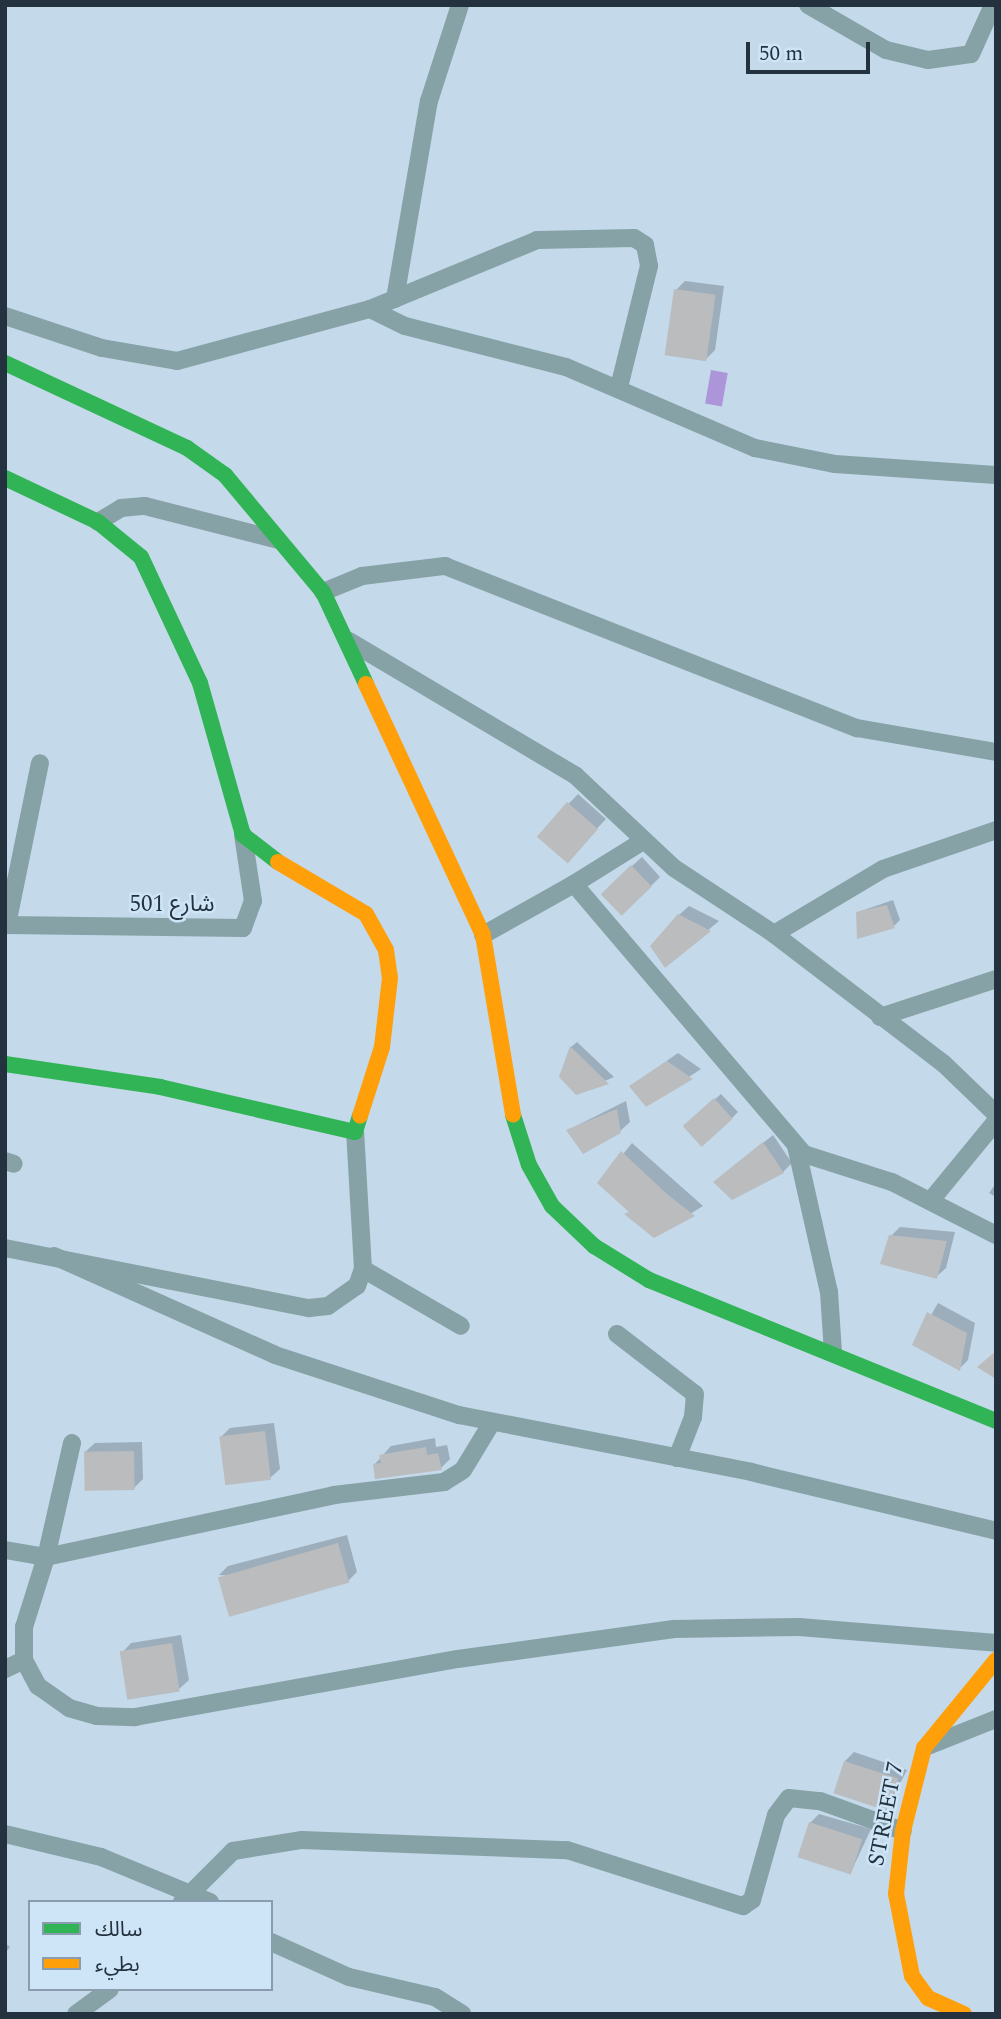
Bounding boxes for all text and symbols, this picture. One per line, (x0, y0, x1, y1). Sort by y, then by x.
scale bar (749, 28, 873, 72)
text: 50 m (759, 38, 803, 70)
street label: شارع 501 (129, 891, 215, 919)
street label: STREET 7 (863, 1760, 911, 1868)
legend (28, 1900, 273, 1991)
text: سالك (95, 1914, 142, 1946)
text: بطيء (95, 1949, 140, 1981)

